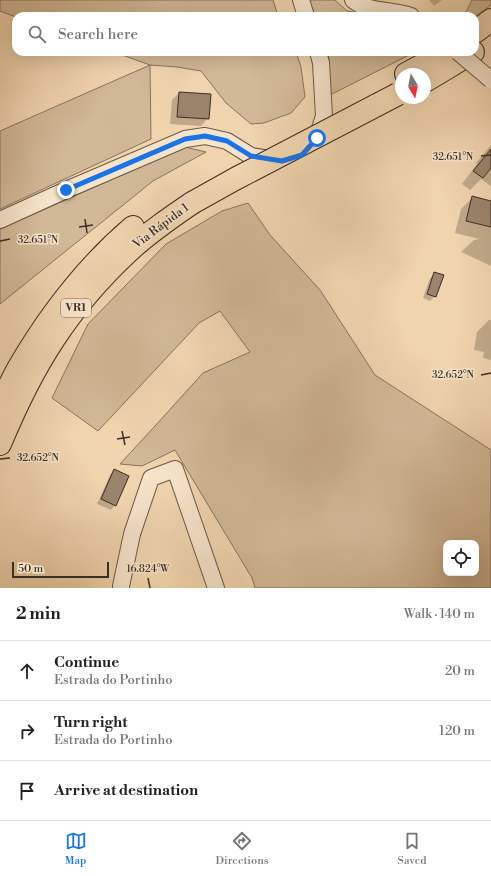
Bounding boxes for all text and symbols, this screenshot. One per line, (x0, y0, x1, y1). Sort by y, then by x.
search box (12, 12, 479, 56)
icon: search (26, 23, 48, 45)
text: Search here (58, 25, 138, 44)
north arrow (395, 68, 431, 104)
route start (308, 129, 326, 147)
text: 32.651°N (433, 151, 474, 163)
route end (57, 181, 75, 199)
street label: Via Rápida 1 (129, 200, 193, 253)
text: 32.651°N (18, 234, 59, 246)
road number: VR1 (61, 299, 91, 317)
text: 32.652°N (432, 369, 474, 381)
text: 32.652°N (17, 452, 59, 464)
map controls (443, 540, 479, 576)
button: locate (443, 540, 479, 576)
scale bar (12, 560, 109, 579)
text: 50 m (18, 562, 43, 576)
text: 16.824°W (127, 563, 170, 575)
text: 2 min (16, 603, 61, 625)
text: Walk · 140 m (404, 606, 475, 622)
text: Continue (54, 653, 119, 672)
icon: ahead (16, 660, 38, 682)
text: 20 m (445, 663, 475, 679)
text: Estrada do Portinho (54, 672, 173, 688)
text: Turn right (54, 713, 128, 732)
icon: right (16, 720, 38, 742)
text: 120 m (439, 723, 475, 739)
text: Estrada do Portinho (54, 732, 173, 748)
icon: arrive (16, 780, 38, 802)
text: Arrive at destination (54, 781, 198, 800)
tab: Map (65, 830, 87, 868)
tab: Directions (216, 830, 269, 868)
tab: Saved (398, 830, 426, 868)

